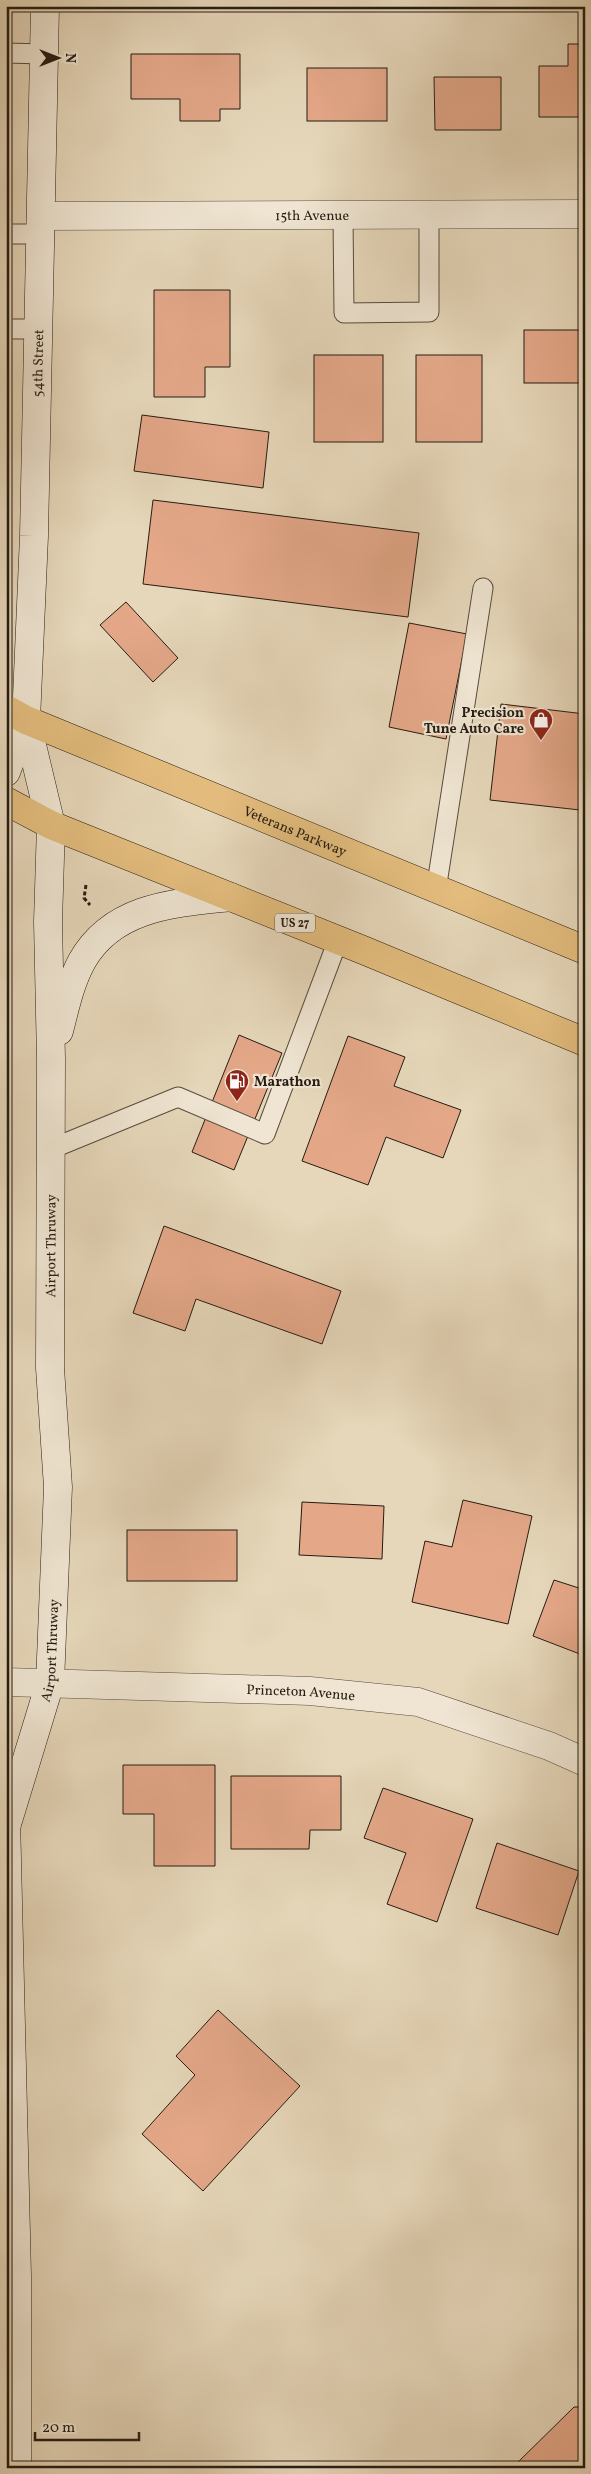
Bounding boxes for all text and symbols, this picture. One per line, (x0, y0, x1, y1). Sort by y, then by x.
north arrow (32, 32, 82, 82)
text: N (60, 53, 79, 63)
street label: 15th Avenue (275, 207, 349, 226)
street label: 54th Street (29, 329, 49, 397)
place label: Precision Tune Auto Care (424, 704, 524, 739)
shop icon: Precision Tune Auto Care (528, 707, 554, 741)
street label: Veterans Parkway (240, 802, 350, 862)
road number: US 27 (275, 914, 315, 932)
fuel station icon: Marathon (224, 1068, 250, 1102)
place label: Marathon (254, 1073, 321, 1092)
street label: Airport Thruway (42, 1194, 62, 1298)
street label: Airport Thruway (37, 1598, 64, 1704)
street label: Princeton Avenue (246, 1681, 356, 1707)
scale bar (35, 2409, 139, 2441)
text: 20 m (42, 2418, 75, 2439)

